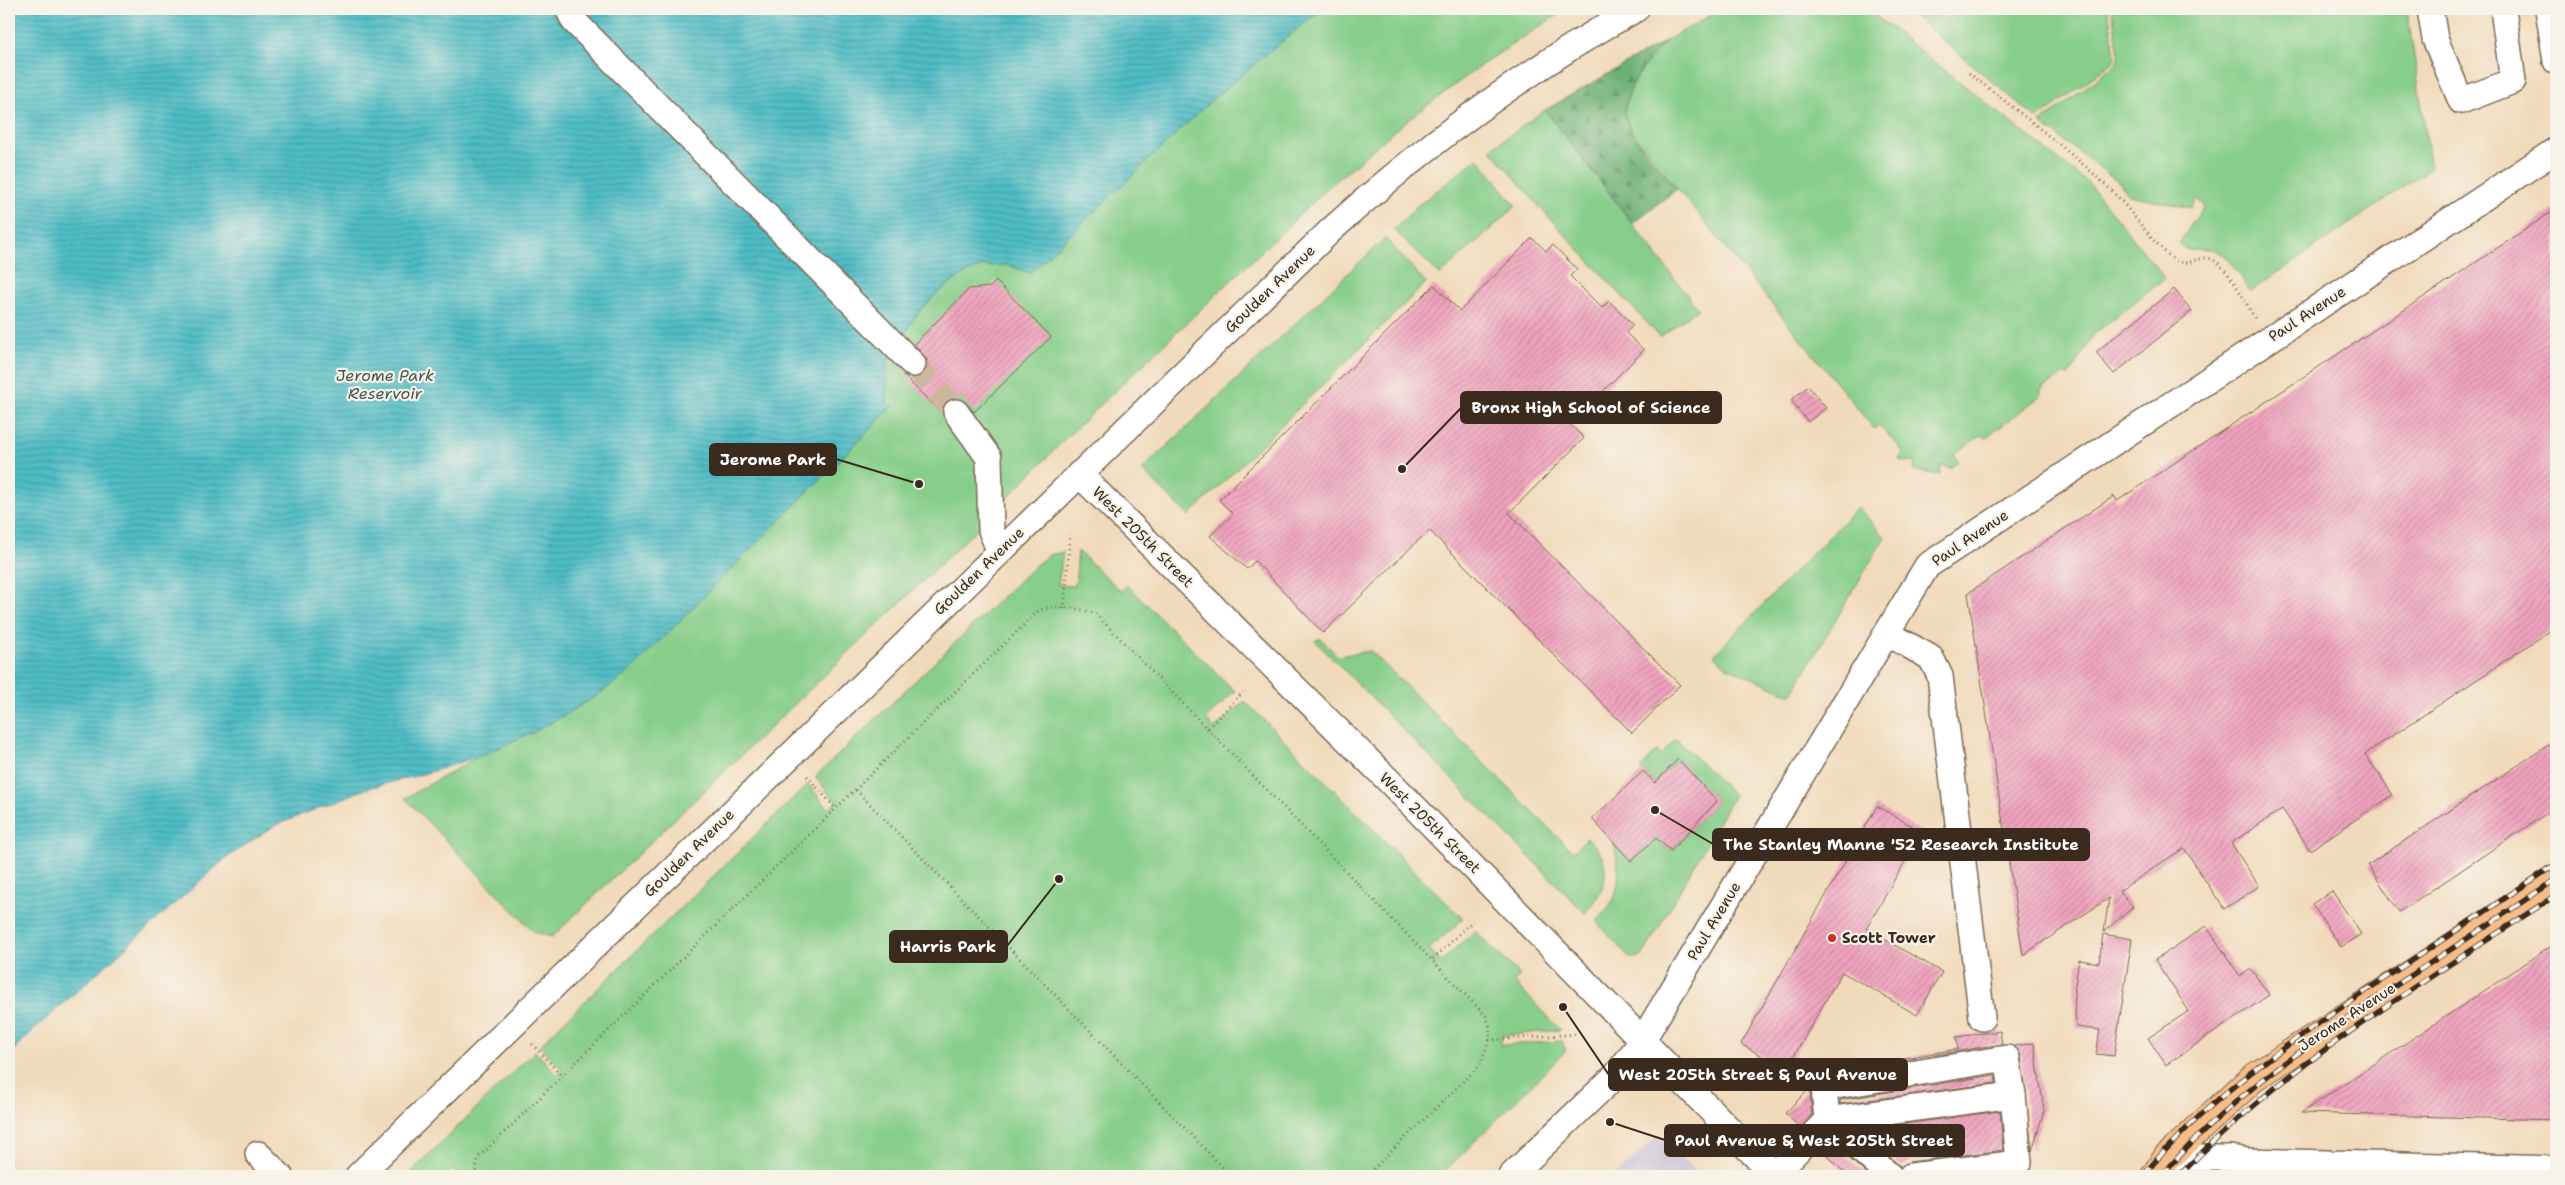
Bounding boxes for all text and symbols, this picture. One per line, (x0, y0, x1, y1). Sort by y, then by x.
street label: Goulden Avenue (1220, 241, 1320, 337)
street label: Paul Avenue (2264, 282, 2350, 346)
water label: Jerome Park Reservoir (336, 365, 434, 404)
callout: Bronx High School of Science (1461, 392, 1721, 423)
text: Bronx High School of Science (1471, 397, 1711, 418)
callout: Jerome Park (710, 444, 836, 475)
text: Jerome Park (720, 449, 826, 470)
street label: West 205th Street (1088, 482, 1198, 592)
street label: Paul Avenue (1928, 505, 2012, 571)
street label: Goulden Avenue (929, 523, 1029, 619)
street label: West 205th Street (1375, 768, 1485, 878)
street label: Goulden Avenue (639, 805, 739, 901)
callout: The Stanley Manne '52 Research Institute (1713, 829, 2089, 860)
text: The Stanley Manne '52 Research Institute (1723, 834, 2079, 855)
street label: Paul Avenue (1683, 878, 1745, 964)
place label: Scott Tower (1842, 928, 1936, 948)
callout: Harris Park (890, 931, 1007, 962)
marker: Scott Tower (1826, 932, 1838, 944)
text: Harris Park (900, 936, 996, 957)
street label: Jerome Avenue (2295, 978, 2399, 1056)
callout: West 205th Street & Paul Avenue (1609, 1059, 1907, 1090)
text: West 205th Street & Paul Avenue (1619, 1064, 1898, 1085)
callout: Paul Avenue & West 205th Street (1665, 1125, 1964, 1156)
text: Paul Avenue & West 205th Street (1675, 1130, 1953, 1151)

